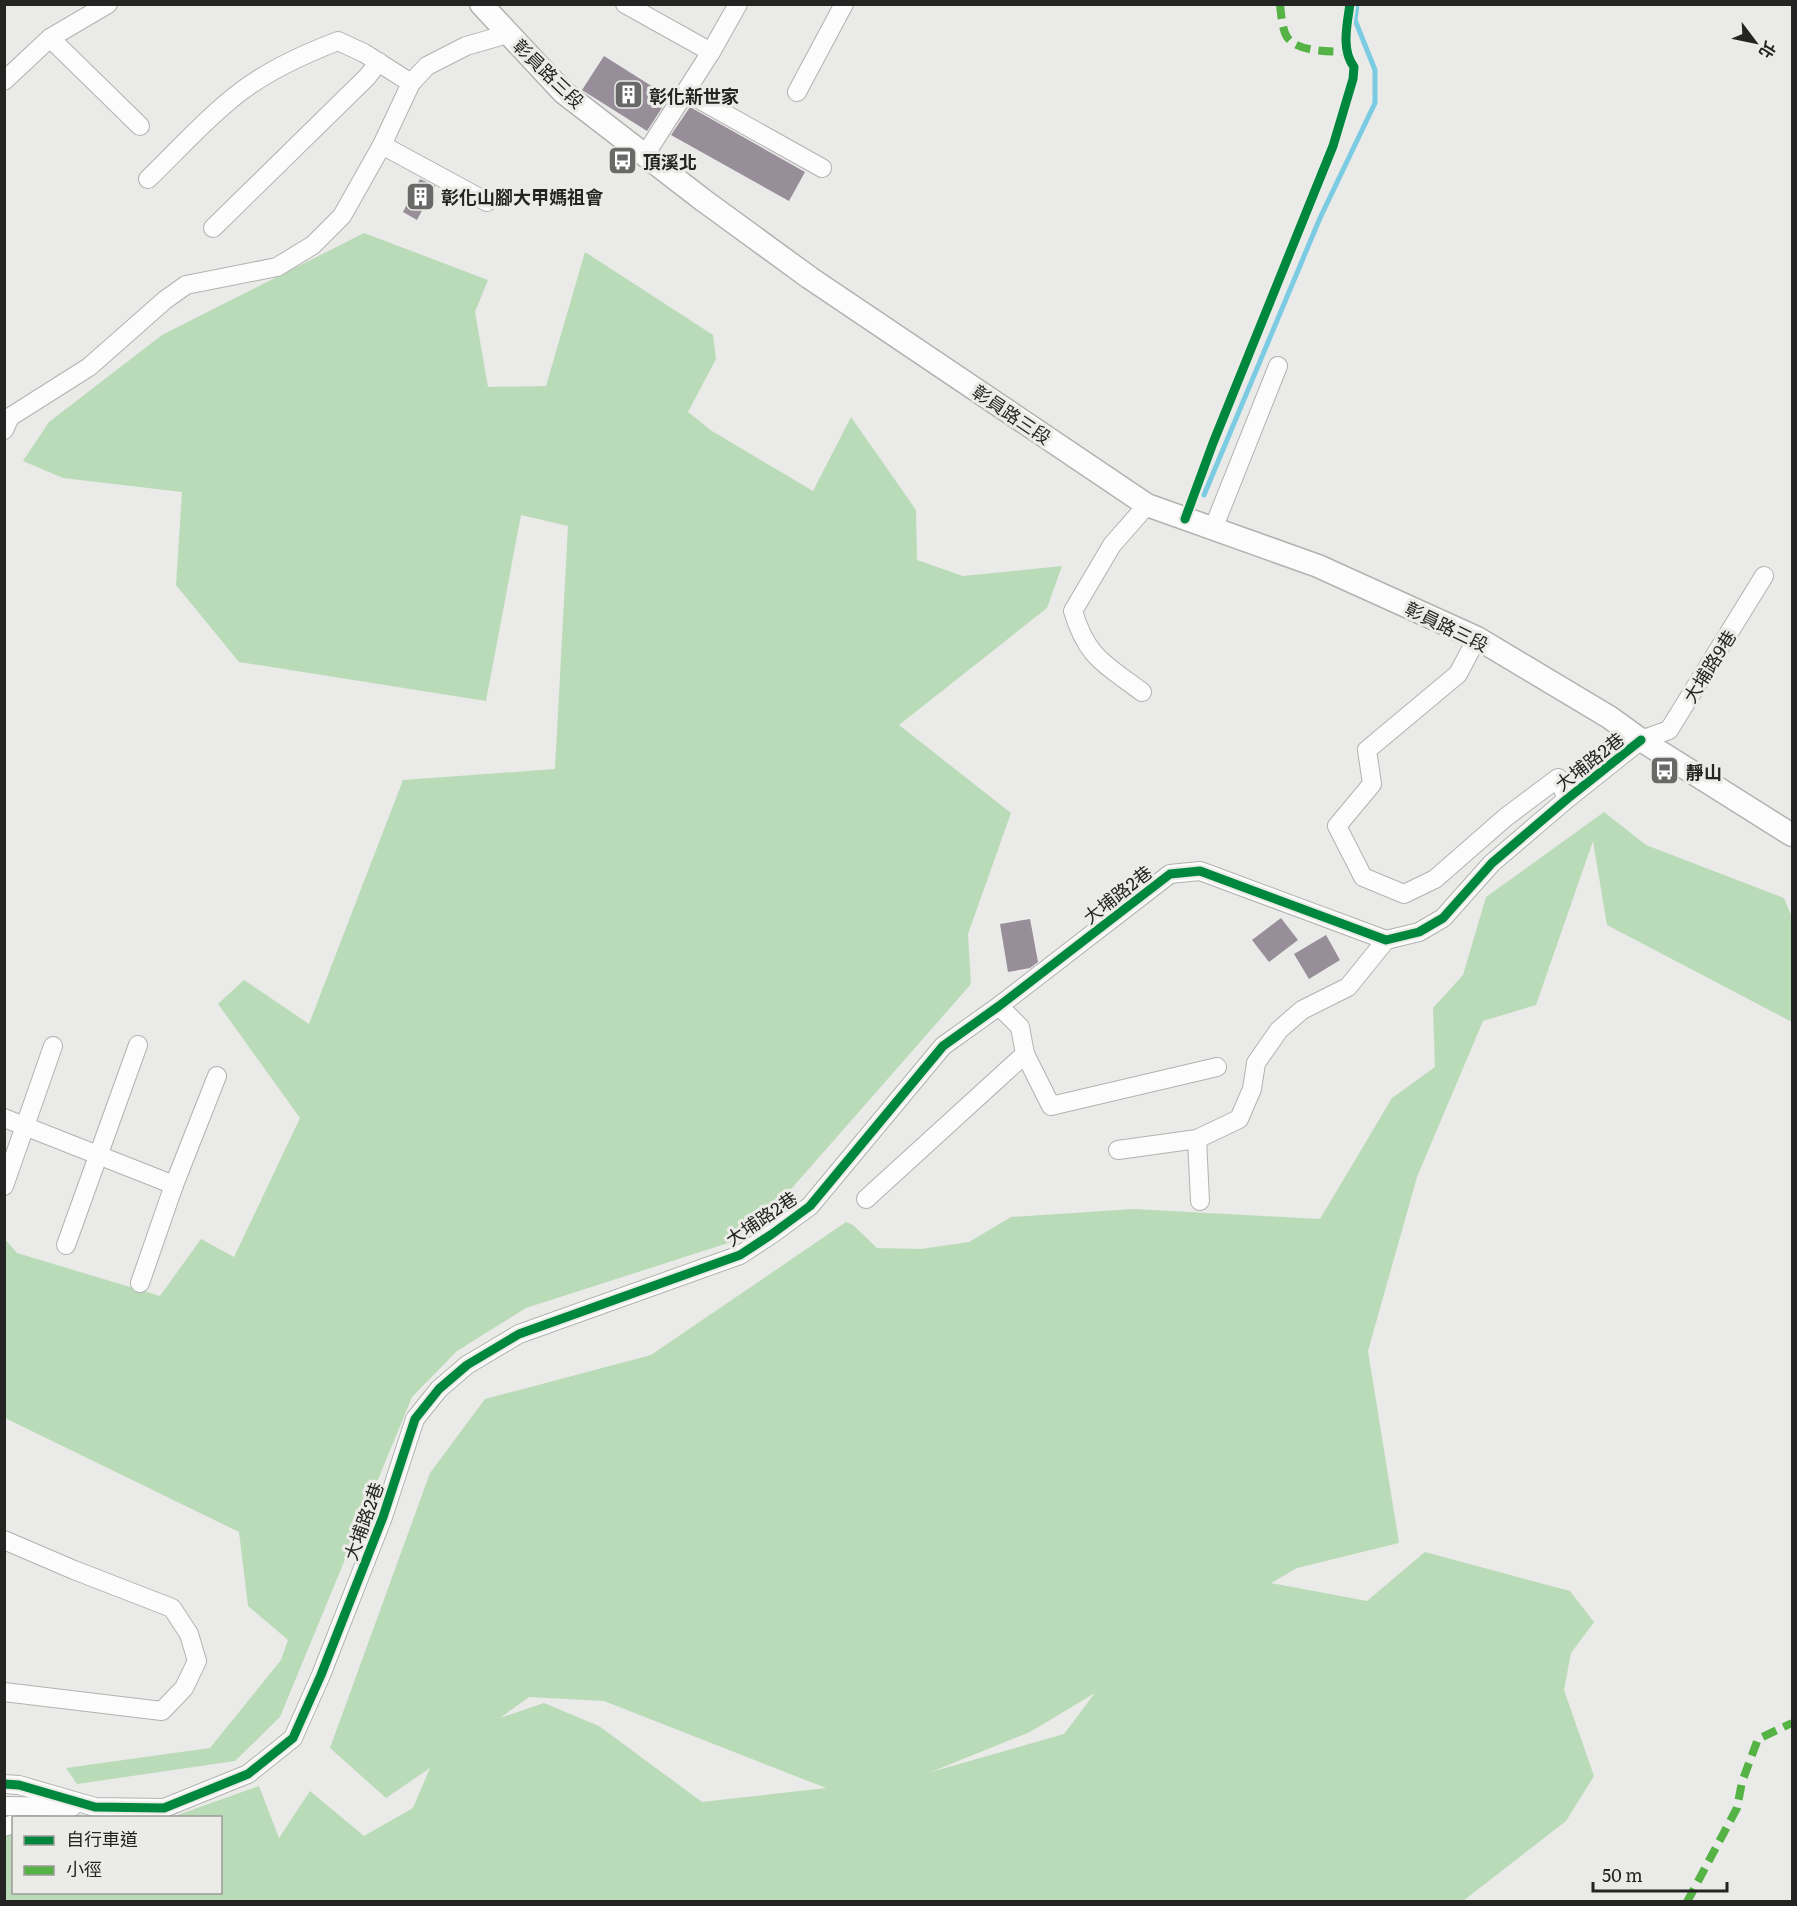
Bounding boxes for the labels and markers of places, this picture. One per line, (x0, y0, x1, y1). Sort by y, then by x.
building icon: 彰化新世家 (612, 79, 644, 111)
place label: 彰化新世家 (649, 82, 739, 109)
bus stop icon: 頂溪北 (606, 145, 638, 177)
place label: 頂溪北 (643, 148, 697, 175)
building icon: 彰化山腳大甲媽祖會 (404, 180, 436, 212)
place label: 彰化山腳大甲媽祖會 (441, 183, 604, 210)
bus stop icon: 靜山 (1649, 755, 1681, 787)
place label: 靜山 (1686, 758, 1722, 785)

